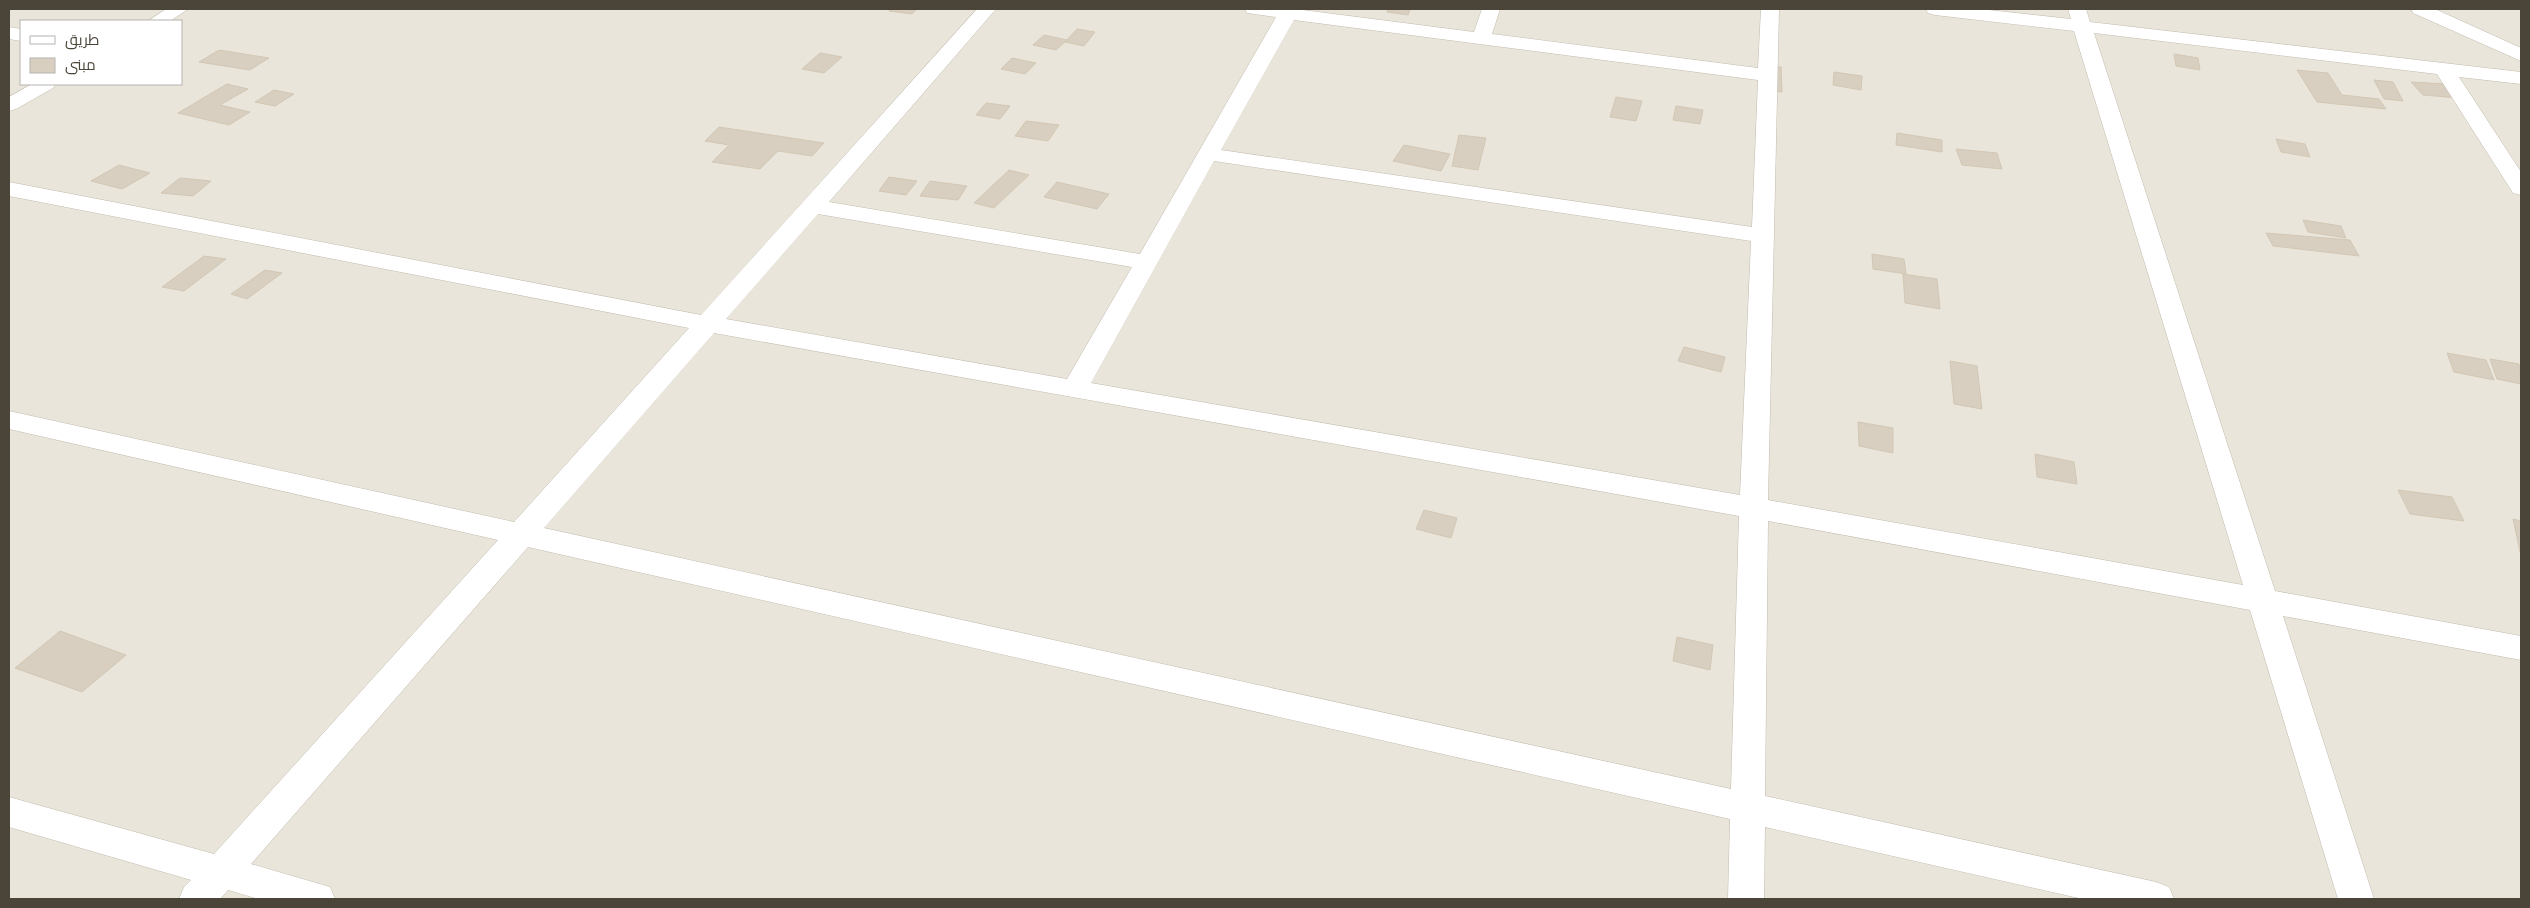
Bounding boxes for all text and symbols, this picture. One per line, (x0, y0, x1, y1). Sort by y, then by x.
legend (20, 20, 182, 85)
text: طريق (65, 31, 99, 50)
text: مبنى (65, 56, 96, 75)

